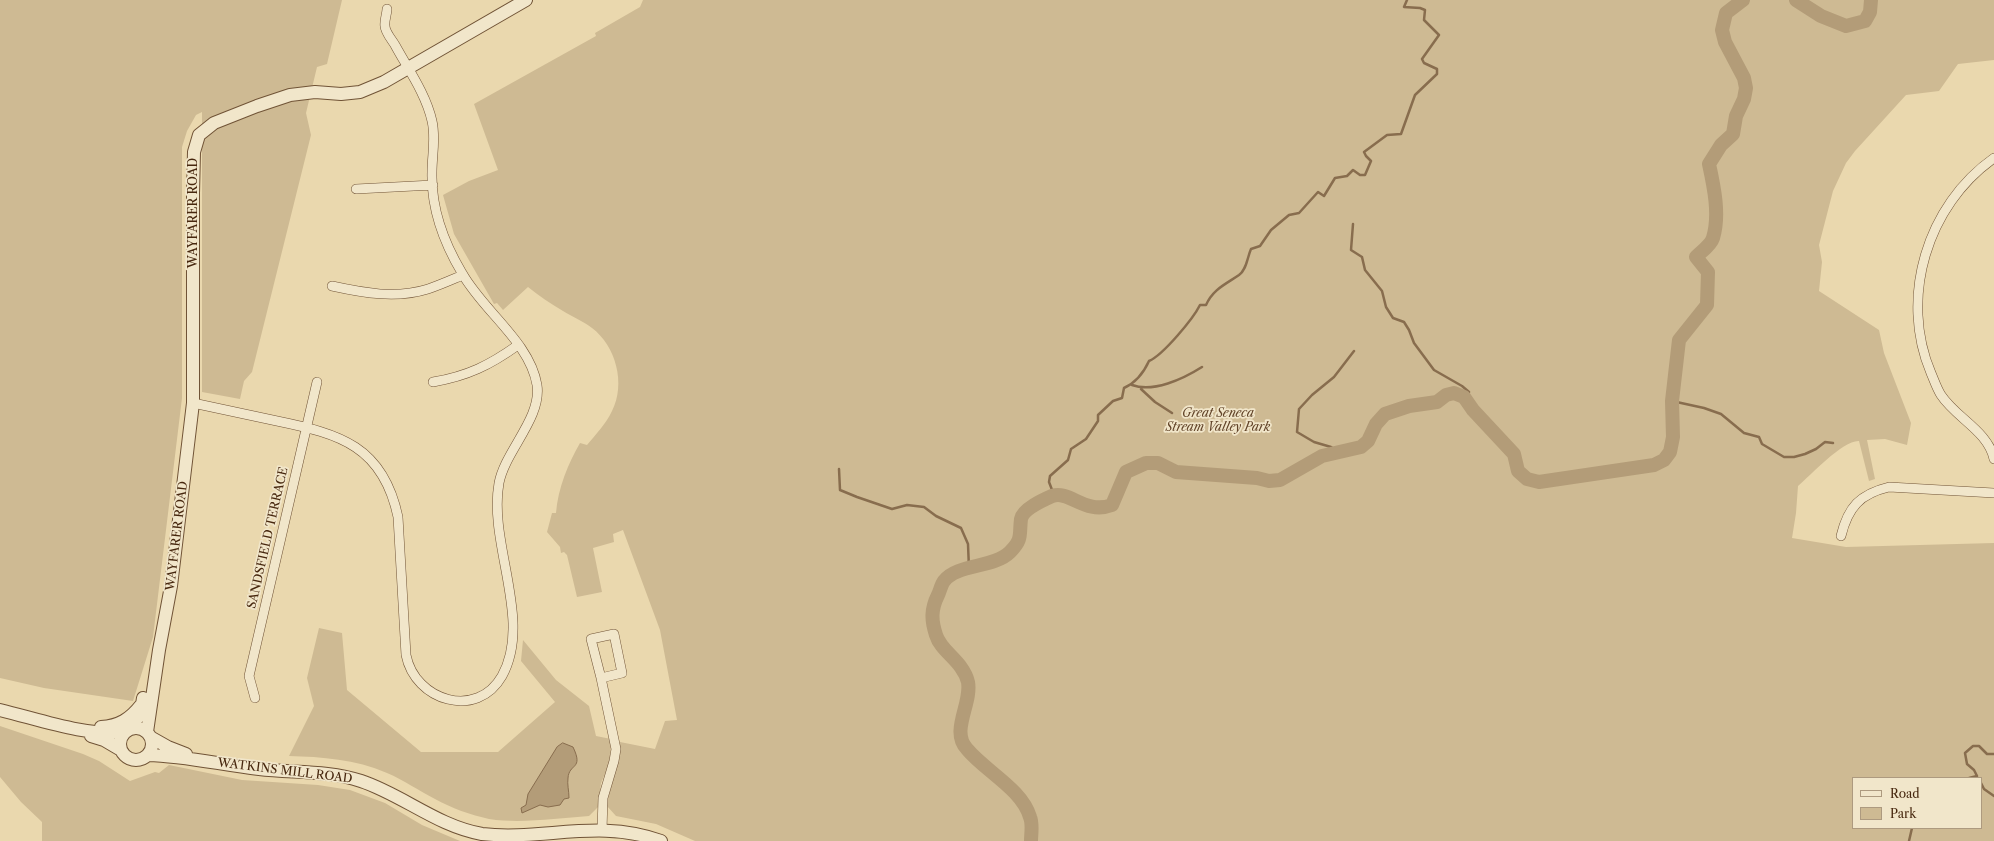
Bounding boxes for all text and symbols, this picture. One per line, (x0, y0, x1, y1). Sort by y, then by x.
street label: WAYFARER ROAD (187, 158, 201, 268)
park label: Great Seneca Stream Valley Park (1166, 407, 1270, 435)
street label: SANDSFIELD TERRACE (245, 466, 291, 610)
street label: WAYFARER ROAD (163, 480, 191, 592)
street label: WATKINS MILL ROAD (217, 756, 353, 786)
legend (1852, 777, 1982, 829)
text: Road (1890, 786, 1920, 801)
text: Park (1890, 806, 1916, 821)

